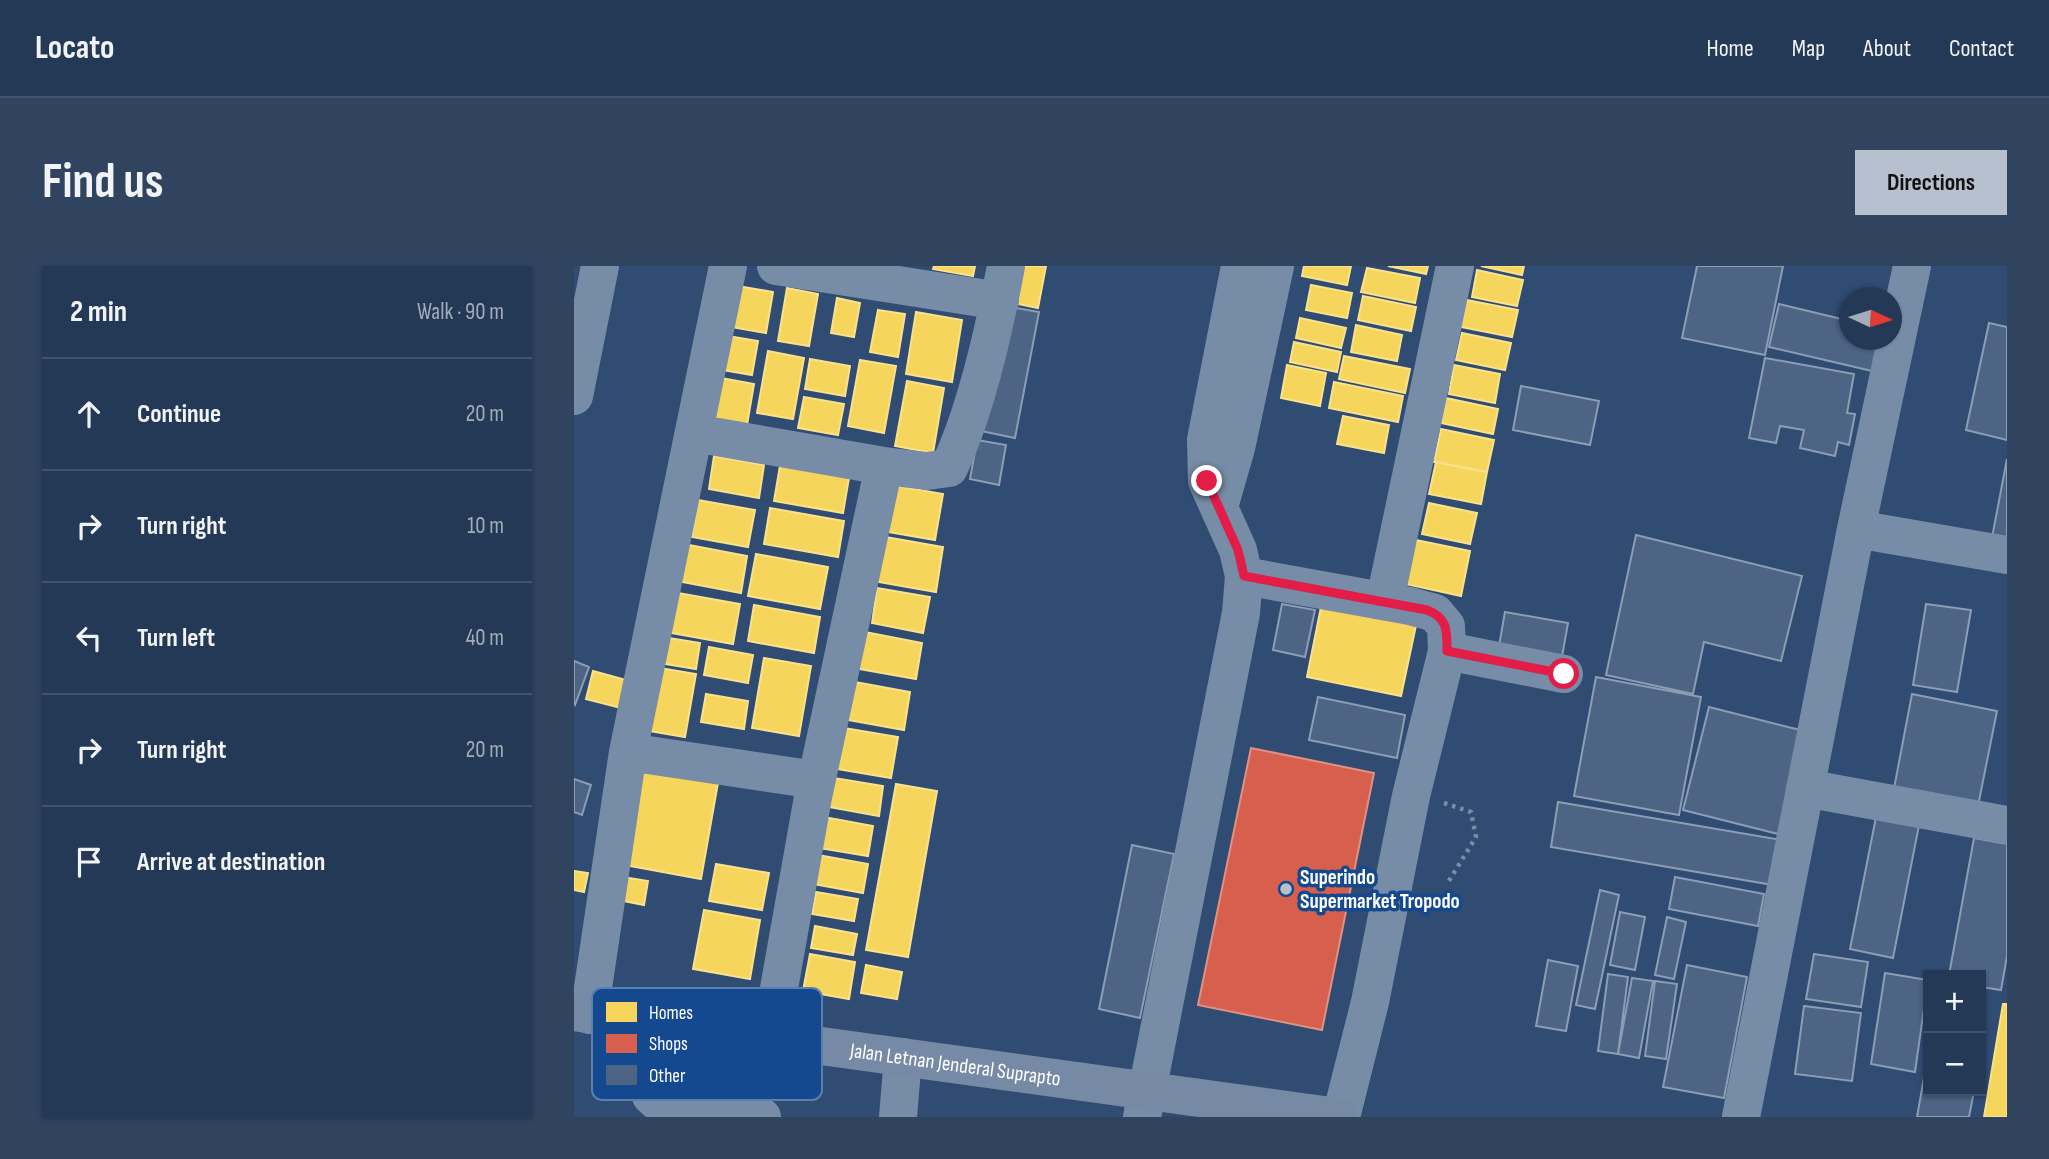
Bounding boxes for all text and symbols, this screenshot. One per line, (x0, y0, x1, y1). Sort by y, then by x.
text: Locato (35, 28, 114, 68)
text: Home (1706, 34, 1754, 63)
text: Map (1792, 34, 1825, 63)
text: About (1863, 34, 1911, 63)
text: Contact (1949, 34, 2014, 63)
button: Directions (1855, 150, 2007, 215)
text: Find us (42, 153, 164, 212)
north arrow (1839, 287, 1902, 350)
text: 2 min (70, 294, 127, 330)
text: Walk · 90 m (417, 298, 504, 326)
icon: ahead (70, 395, 108, 433)
text: Continue (137, 399, 221, 430)
text: 20 m (466, 400, 504, 428)
route end (1191, 465, 1222, 496)
icon: right (70, 507, 108, 545)
text: Turn right (137, 511, 226, 542)
text: 10 m (467, 512, 504, 540)
icon: left (70, 619, 108, 657)
text: Turn left (137, 623, 215, 654)
text: 40 m (466, 624, 504, 652)
route start (1548, 658, 1579, 689)
icon: right (70, 731, 108, 769)
text: Turn right (137, 735, 226, 766)
text: 20 m (466, 736, 504, 764)
icon: arrive (70, 843, 108, 881)
text: Arrive at destination (137, 847, 325, 878)
place label: Superindo Supermarket Tropodo (1300, 865, 1460, 914)
marker: Superindo Supermarket Tropodo (1278, 881, 1294, 897)
map controls (1923, 970, 1986, 1096)
button: + (1923, 970, 1986, 1033)
legend (592, 988, 822, 1100)
text: Homes (649, 1002, 693, 1025)
text: Shops (649, 1033, 688, 1056)
button: − (1923, 1033, 1986, 1096)
street label: Jalan Letnan Jenderal Suprapto (847, 1037, 1062, 1091)
text: Other (649, 1065, 686, 1088)

